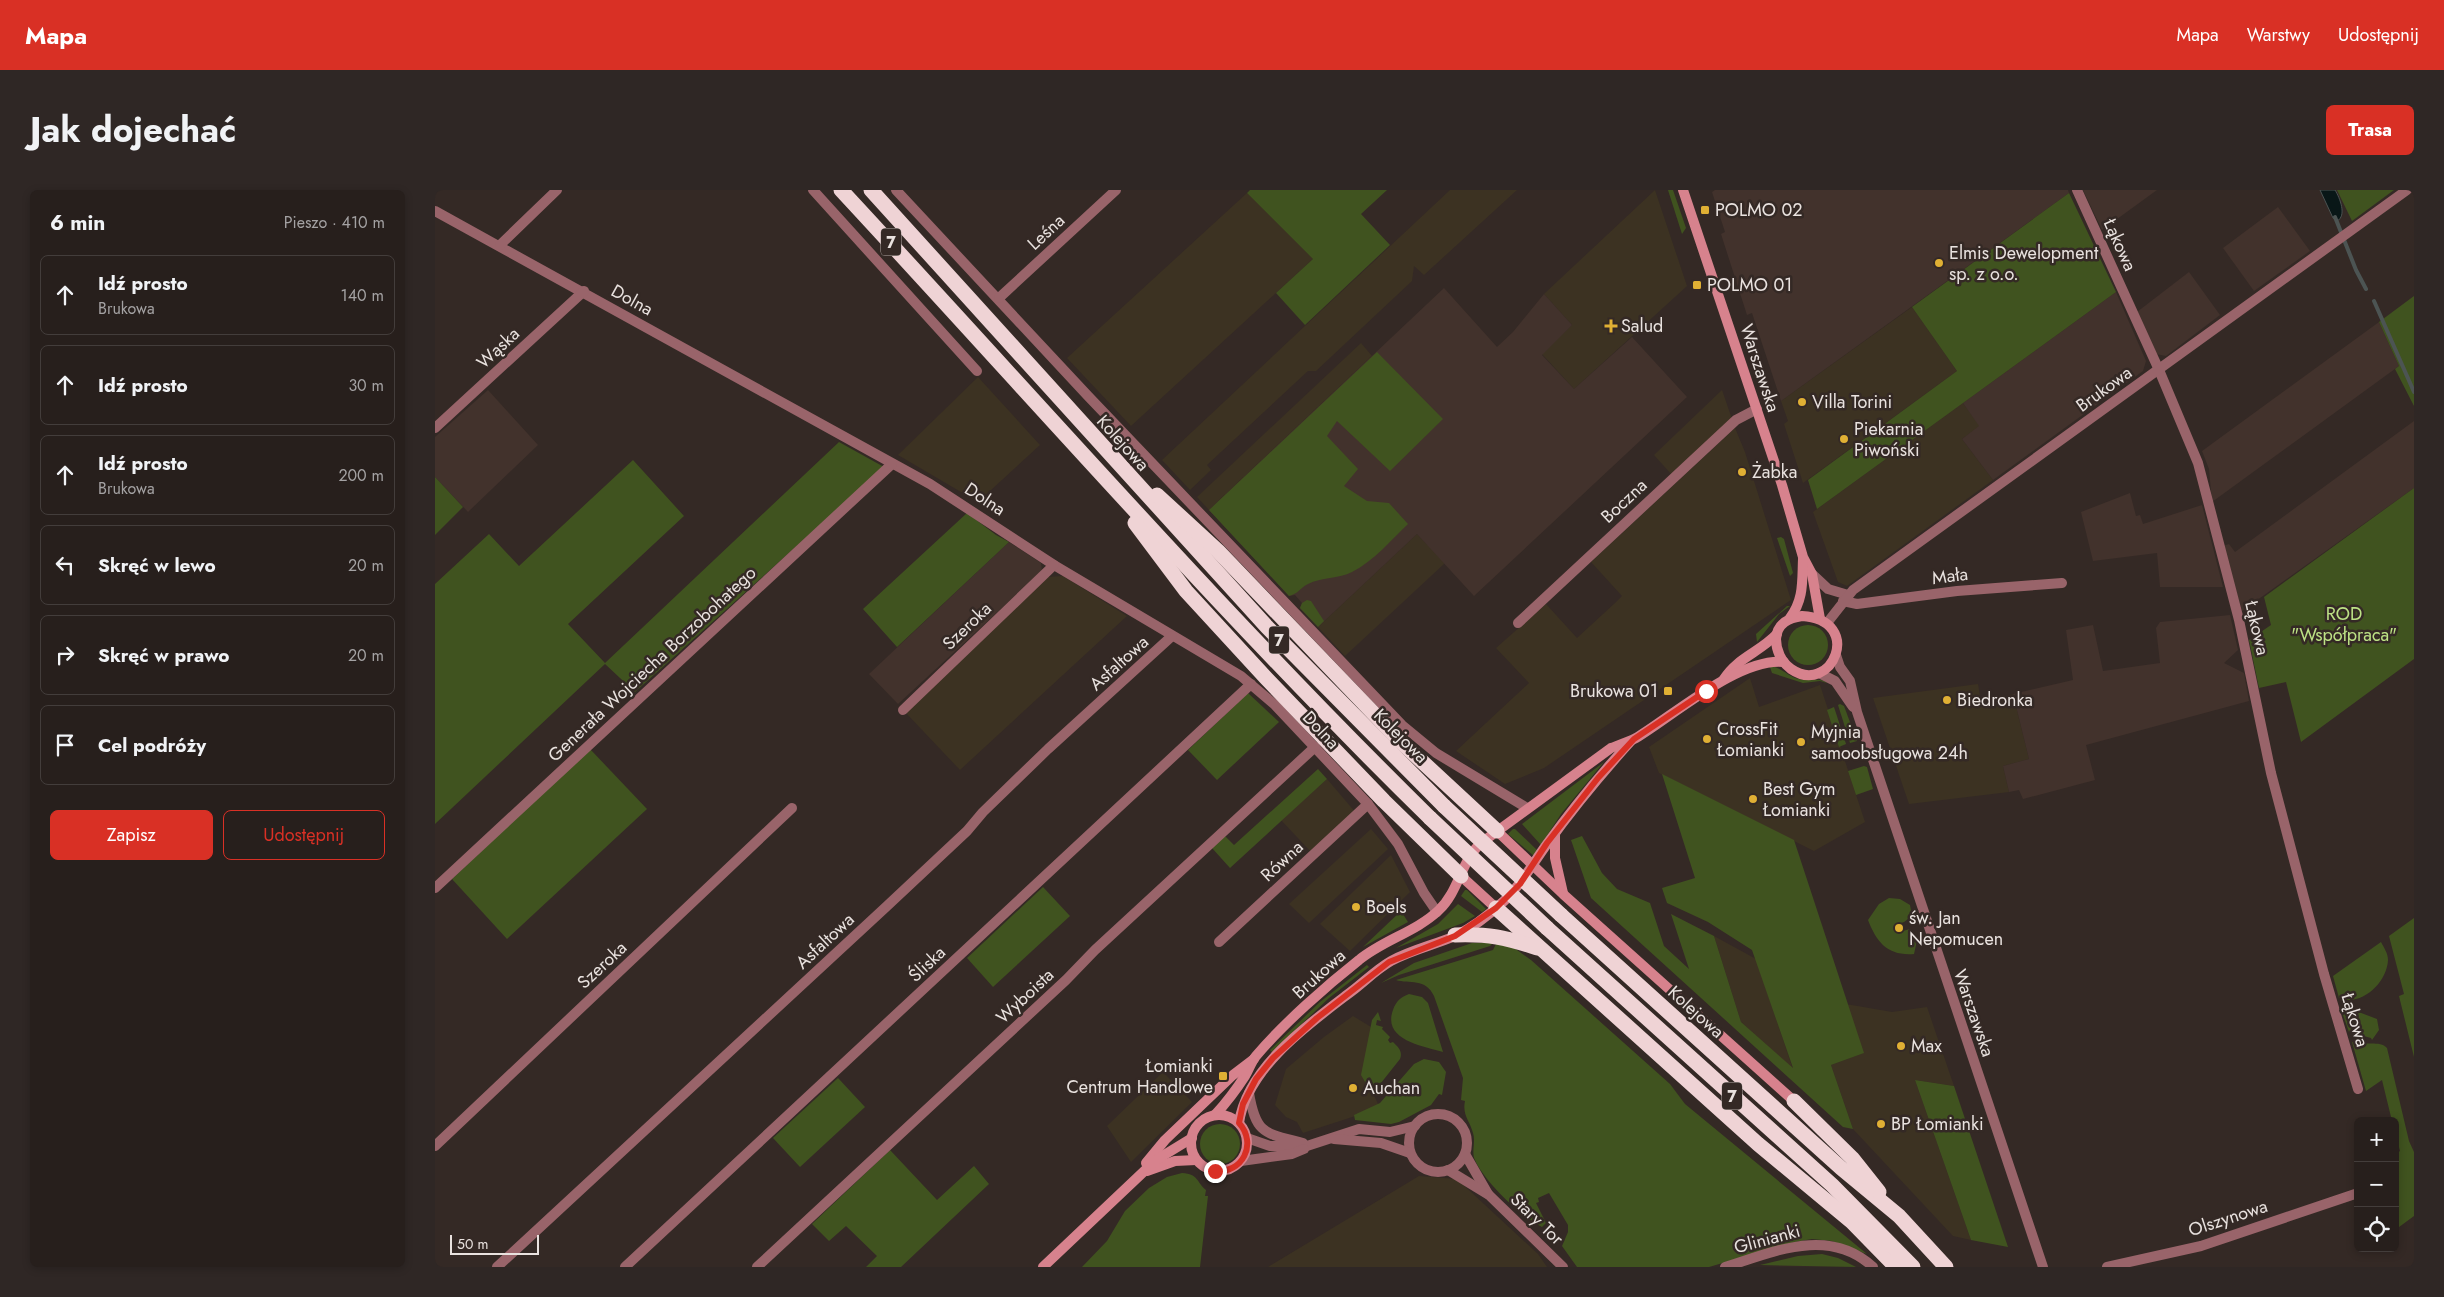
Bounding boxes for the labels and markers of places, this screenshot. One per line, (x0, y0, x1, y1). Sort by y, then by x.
place label: POLMO 02 (1715, 197, 1802, 223)
marker: POLMO 02 (1699, 204, 1711, 216)
place label: Elmis Dewelopment sp. z o.o. (1949, 240, 2099, 287)
marker: Elmis Dewelopment sp. z o.o. (1933, 257, 1945, 269)
place label: POLMO 01 (1707, 272, 1792, 298)
marker: POLMO 01 (1691, 279, 1703, 291)
place label: Salud (1621, 313, 1663, 339)
marker: Salud (1605, 320, 1617, 332)
place label: Villa Torini (1812, 389, 1892, 415)
marker: Villa Torini (1796, 396, 1808, 408)
place label: Piekarnia Piwoński (1854, 416, 1923, 463)
marker: Piekarnia Piwoński (1838, 433, 1850, 445)
place label: Żabka (1752, 459, 1797, 485)
marker: Żabka (1736, 466, 1748, 478)
place label: Brukowa 01 (1570, 678, 1658, 704)
marker: Brukowa 01 (1662, 685, 1674, 697)
place label: Biedronka (1957, 687, 2033, 713)
marker: Biedronka (1941, 694, 1953, 706)
place label: CrossFit Łomianki (1716, 716, 1784, 763)
place label: Myjnia samoobsługowa 24h (1811, 719, 1968, 766)
marker: CrossFit Łomianki (1701, 733, 1713, 745)
marker: Myjnia samoobsługowa 24h (1795, 736, 1807, 748)
place label: Best Gym Łomianki (1762, 776, 1835, 823)
marker: Best Gym Łomianki (1747, 793, 1759, 805)
place label: Boels (1366, 894, 1407, 920)
marker: Boels (1350, 901, 1362, 913)
place label: św. Jan Nepomucen (1909, 905, 2003, 952)
marker: św. Jan Nepomucen (1893, 922, 1905, 934)
place label: Max (1911, 1033, 1942, 1059)
marker: Max (1895, 1040, 1907, 1052)
place label: Łomianki Centrum Handlowe (1066, 1053, 1213, 1100)
marker: Łomianki Centrum Handlowe (1217, 1070, 1229, 1082)
place label: Auchan (1363, 1075, 1420, 1101)
marker: Auchan (1347, 1082, 1359, 1094)
place label: BP Łomianki (1891, 1111, 1984, 1137)
marker: BP Łomianki (1875, 1118, 1887, 1130)

